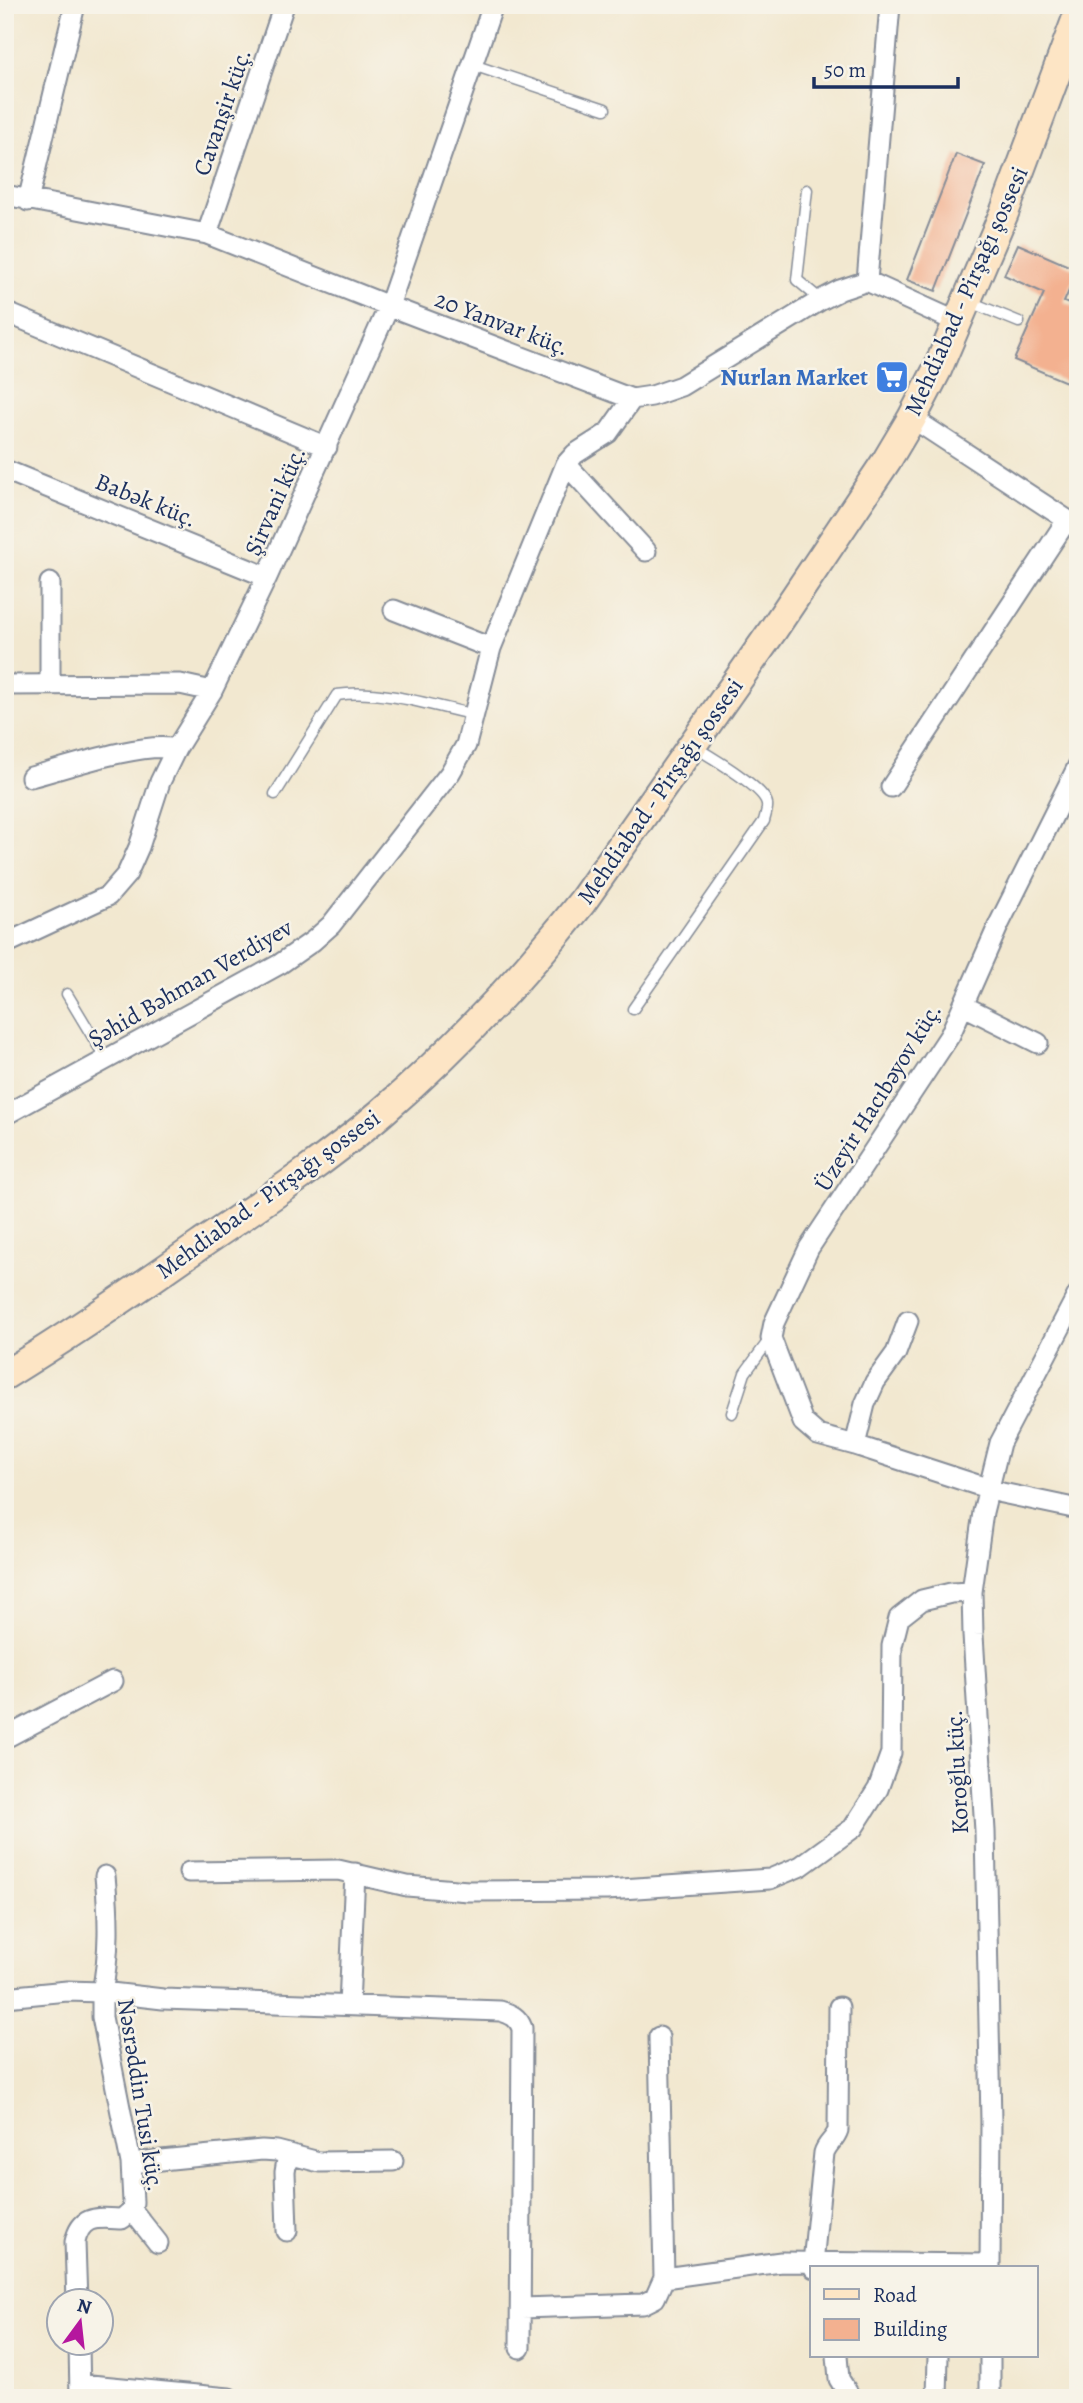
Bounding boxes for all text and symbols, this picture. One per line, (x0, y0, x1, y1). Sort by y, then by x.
street label: Cavanşir küç. (185, 44, 259, 180)
scale bar (814, 46, 957, 90)
text: 50 m (824, 56, 866, 84)
street label: Mehdiabad - Pirşağı şossesi (897, 161, 1035, 421)
street label: 20 Yanvar küç. (430, 283, 574, 363)
supermarket icon: Nurlan Market (873, 358, 911, 396)
place label: Nurlan Market (720, 361, 868, 393)
street label: Şirvani küç. (237, 441, 313, 561)
street label: Babək küç. (90, 465, 202, 535)
street label: Mehdiabad - Pirşağı şossesi (570, 671, 750, 911)
street label: Şəhid Bəhman Verdiyev (82, 911, 298, 1055)
street label: Üzeyir Hacıbəyov küç. (807, 997, 949, 1197)
street label: Mehdiabad - Pirşağı şossesi (150, 1102, 386, 1286)
street label: Koroğlu küç. (938, 1709, 976, 1835)
street label: Nəsrəddin Tusi küç. (110, 1996, 172, 2194)
legend (810, 2266, 1038, 2358)
text: Road (873, 2281, 917, 2309)
north arrow (46, 2288, 116, 2358)
text: N (74, 2292, 94, 2321)
text: Building (873, 2315, 948, 2343)

